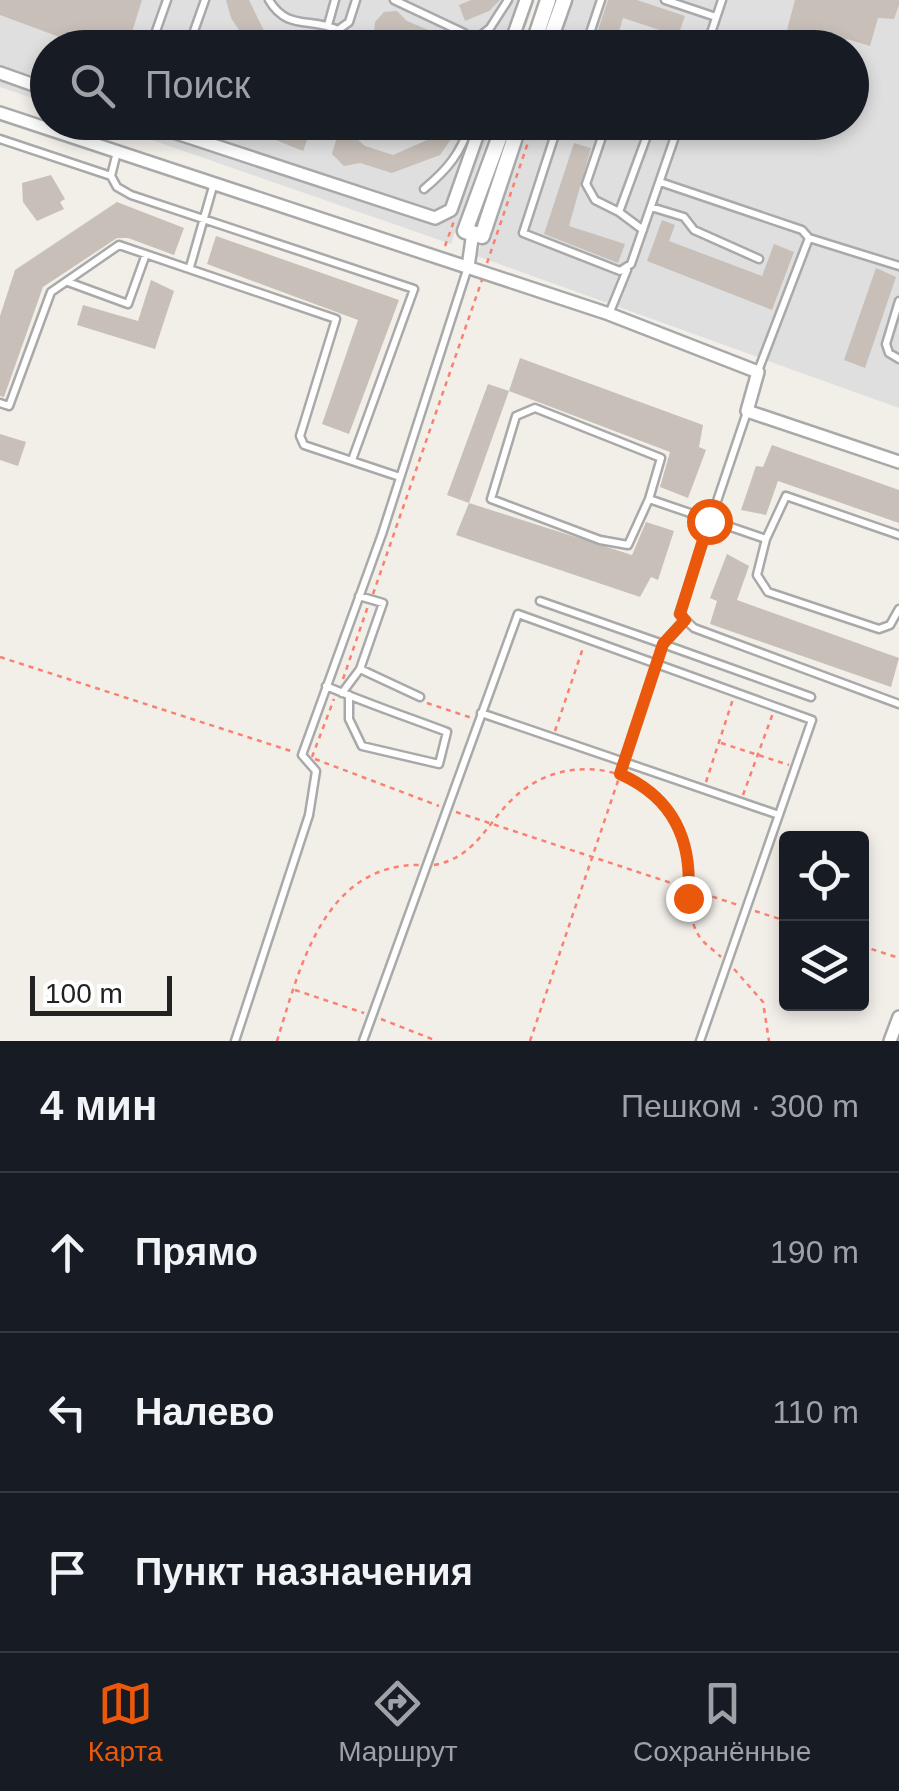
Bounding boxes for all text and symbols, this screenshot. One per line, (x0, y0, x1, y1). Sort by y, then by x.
search box (30, 30, 869, 140)
icon: search (65, 58, 120, 113)
text: Поиск (145, 64, 250, 106)
route start (687, 499, 733, 545)
map controls (779, 831, 869, 1011)
button: locate (779, 831, 869, 921)
route end (666, 876, 712, 922)
button: layers (779, 921, 869, 1011)
scale bar (30, 971, 172, 1016)
text: 100 m (45, 978, 123, 1009)
text: 4 мин (40, 1082, 157, 1129)
text: Пешком · 300 m (621, 1088, 859, 1124)
icon: ahead (40, 1225, 95, 1280)
text: Прямо (135, 1231, 258, 1273)
text: 190 m (770, 1234, 859, 1270)
icon: left (40, 1385, 95, 1440)
text: Налево (135, 1391, 274, 1433)
text: 110 m (772, 1394, 859, 1430)
icon: arrive (40, 1545, 95, 1600)
text: Пункт назначения (135, 1551, 473, 1593)
tab: Карта (88, 1676, 163, 1768)
tab: Маршрут (338, 1676, 457, 1768)
tab: Сохранённые (633, 1676, 811, 1768)

